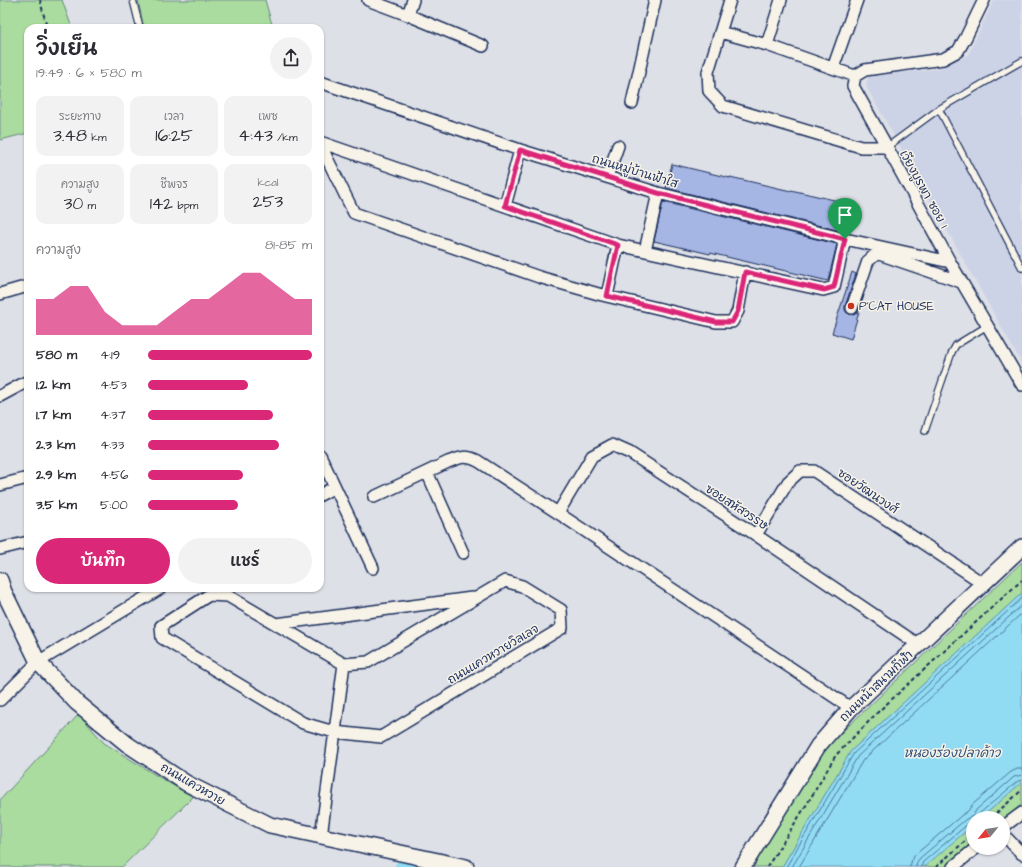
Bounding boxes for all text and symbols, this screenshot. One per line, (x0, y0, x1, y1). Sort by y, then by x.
text: วิ่งเย็น (36, 33, 98, 64)
button: share (270, 37, 312, 79)
text: 19:49 · 6 × 580 m (36, 64, 142, 82)
text: ระยะทาง (59, 109, 101, 124)
text: เวลา (164, 109, 184, 124)
text: เพซ (258, 109, 278, 124)
text: 3.48 (53, 124, 87, 148)
text: 16:25 (155, 124, 193, 148)
text: 4:43 (238, 124, 273, 148)
text: km (87, 130, 107, 145)
text: /km (273, 130, 298, 145)
street label: เวียงบูรพา ซอย 1 (895, 147, 952, 232)
street label: ถนนหมู่บ้านฟ้าใส (590, 150, 681, 193)
text: kcal (257, 175, 279, 190)
text: ความสูง (61, 177, 99, 192)
text: ชีพจร (160, 177, 188, 192)
text: 253 (253, 190, 283, 214)
text: 30 (64, 192, 83, 216)
text: 142 (150, 192, 173, 216)
text: m (83, 198, 96, 213)
text: bpm (173, 198, 198, 213)
pin (828, 198, 862, 239)
icon: arrive (834, 204, 856, 226)
text: 81–85 m (265, 236, 312, 254)
text: ความสูง (36, 241, 81, 259)
place label: P'CAT HOUSE (859, 298, 934, 315)
marker: P'CAT HOUSE (846, 301, 856, 311)
text: 580 m (36, 346, 77, 364)
text: 4:19 (100, 346, 120, 364)
text: 1.2 km (36, 376, 70, 394)
text: 4:53 (100, 376, 127, 394)
text: 1.7 km (36, 406, 71, 424)
text: 4:37 (100, 406, 126, 424)
text: 2.3 km (36, 436, 75, 454)
text: 4:33 (100, 436, 124, 454)
street label: ซอยวัฒนวงศ์ (834, 465, 902, 518)
text: 2.9 km (36, 466, 76, 484)
text: 4:56 (100, 466, 128, 484)
street label: ซอยสหัสวรรษ (702, 481, 772, 534)
text: 3.5 km (36, 496, 77, 514)
text: 5:00 (100, 496, 128, 514)
button: บันทึก (36, 538, 170, 584)
button: แชร์ (178, 538, 312, 584)
street label: ถนนแควหวายวิลเลจ (444, 620, 542, 689)
street label: ถนนหน้าสนามกีฬา (836, 647, 917, 726)
water label: หนองร่องปลาค้าว (904, 744, 1002, 762)
street label: ถนนแควหวาย (157, 759, 228, 810)
north arrow (966, 811, 1010, 855)
map controls (966, 811, 1010, 855)

